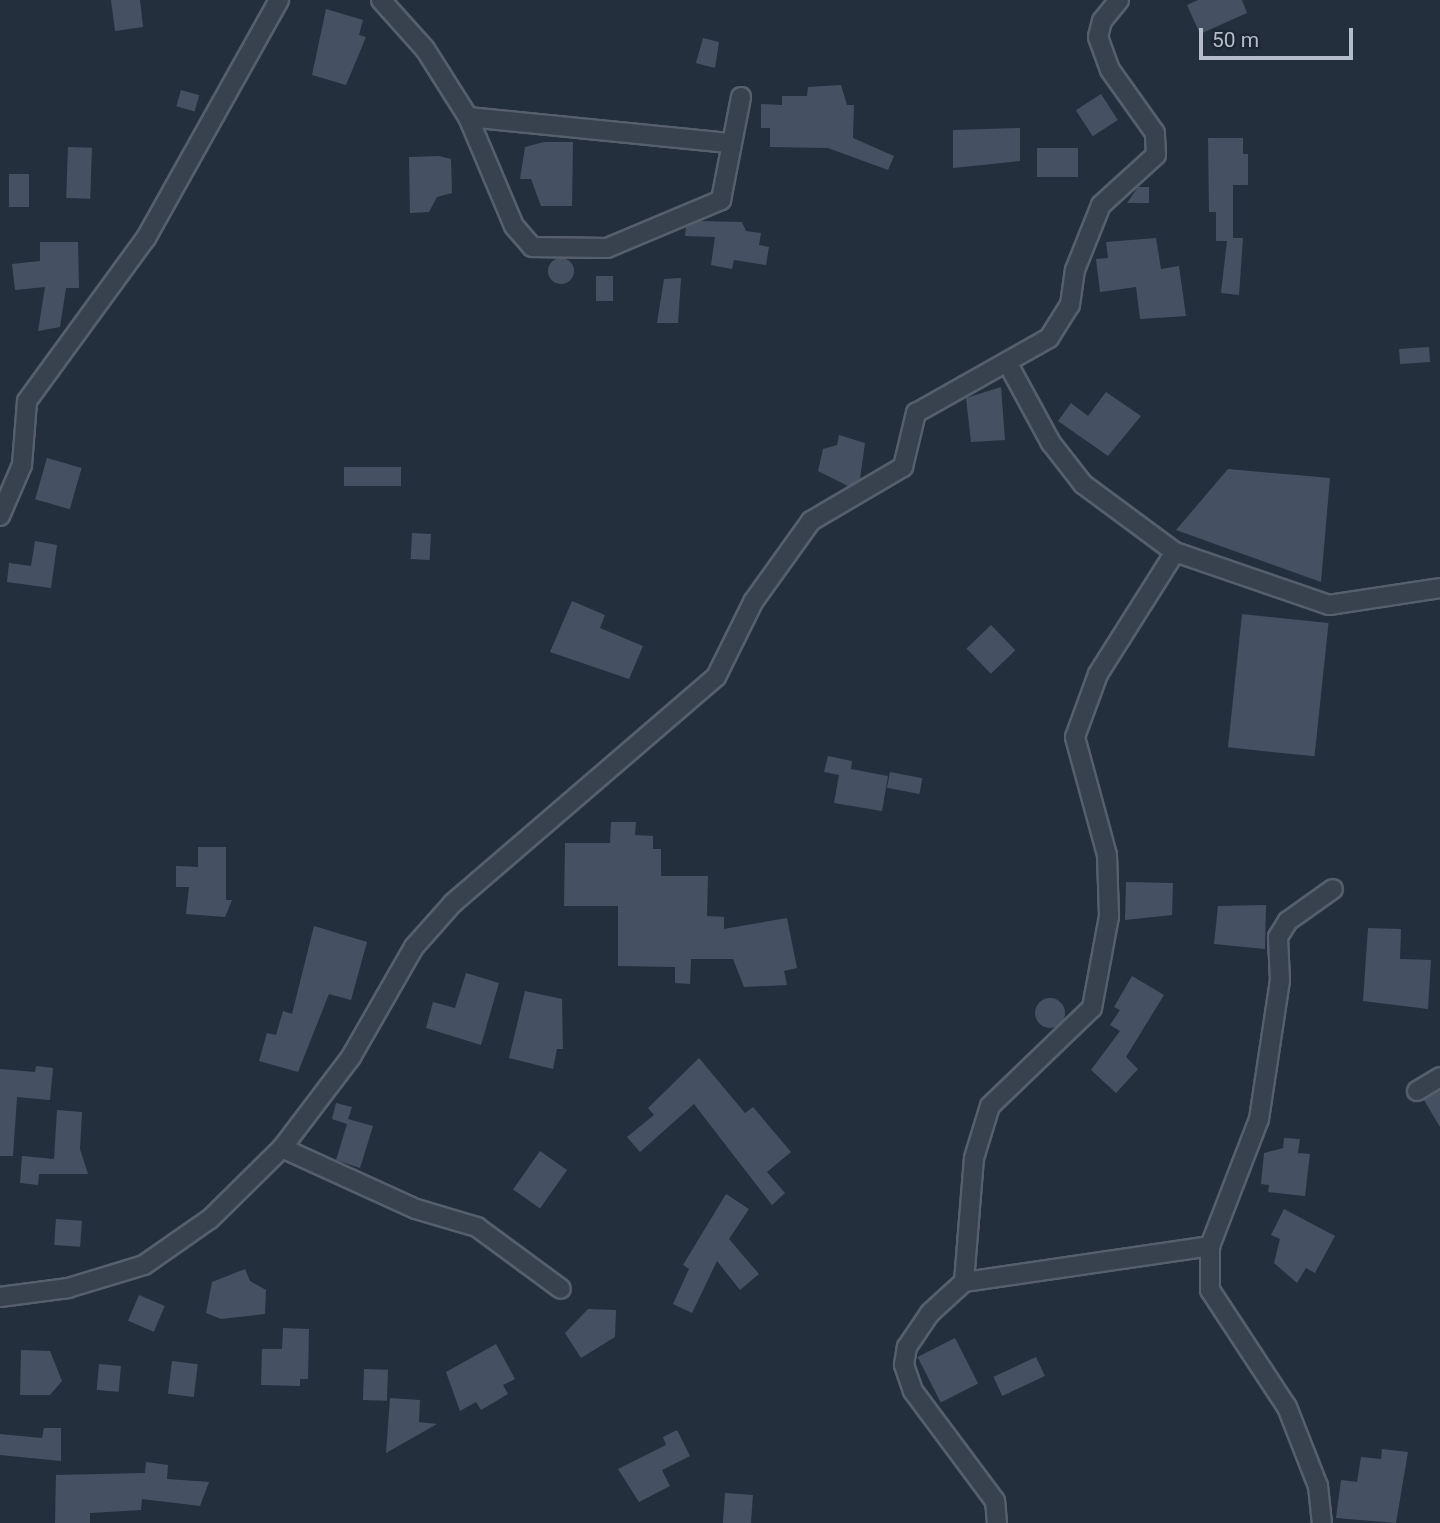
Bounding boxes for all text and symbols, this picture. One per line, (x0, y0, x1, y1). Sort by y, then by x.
scale bar (1202, 14, 1356, 58)
text: 50 m (1212, 28, 1259, 52)

